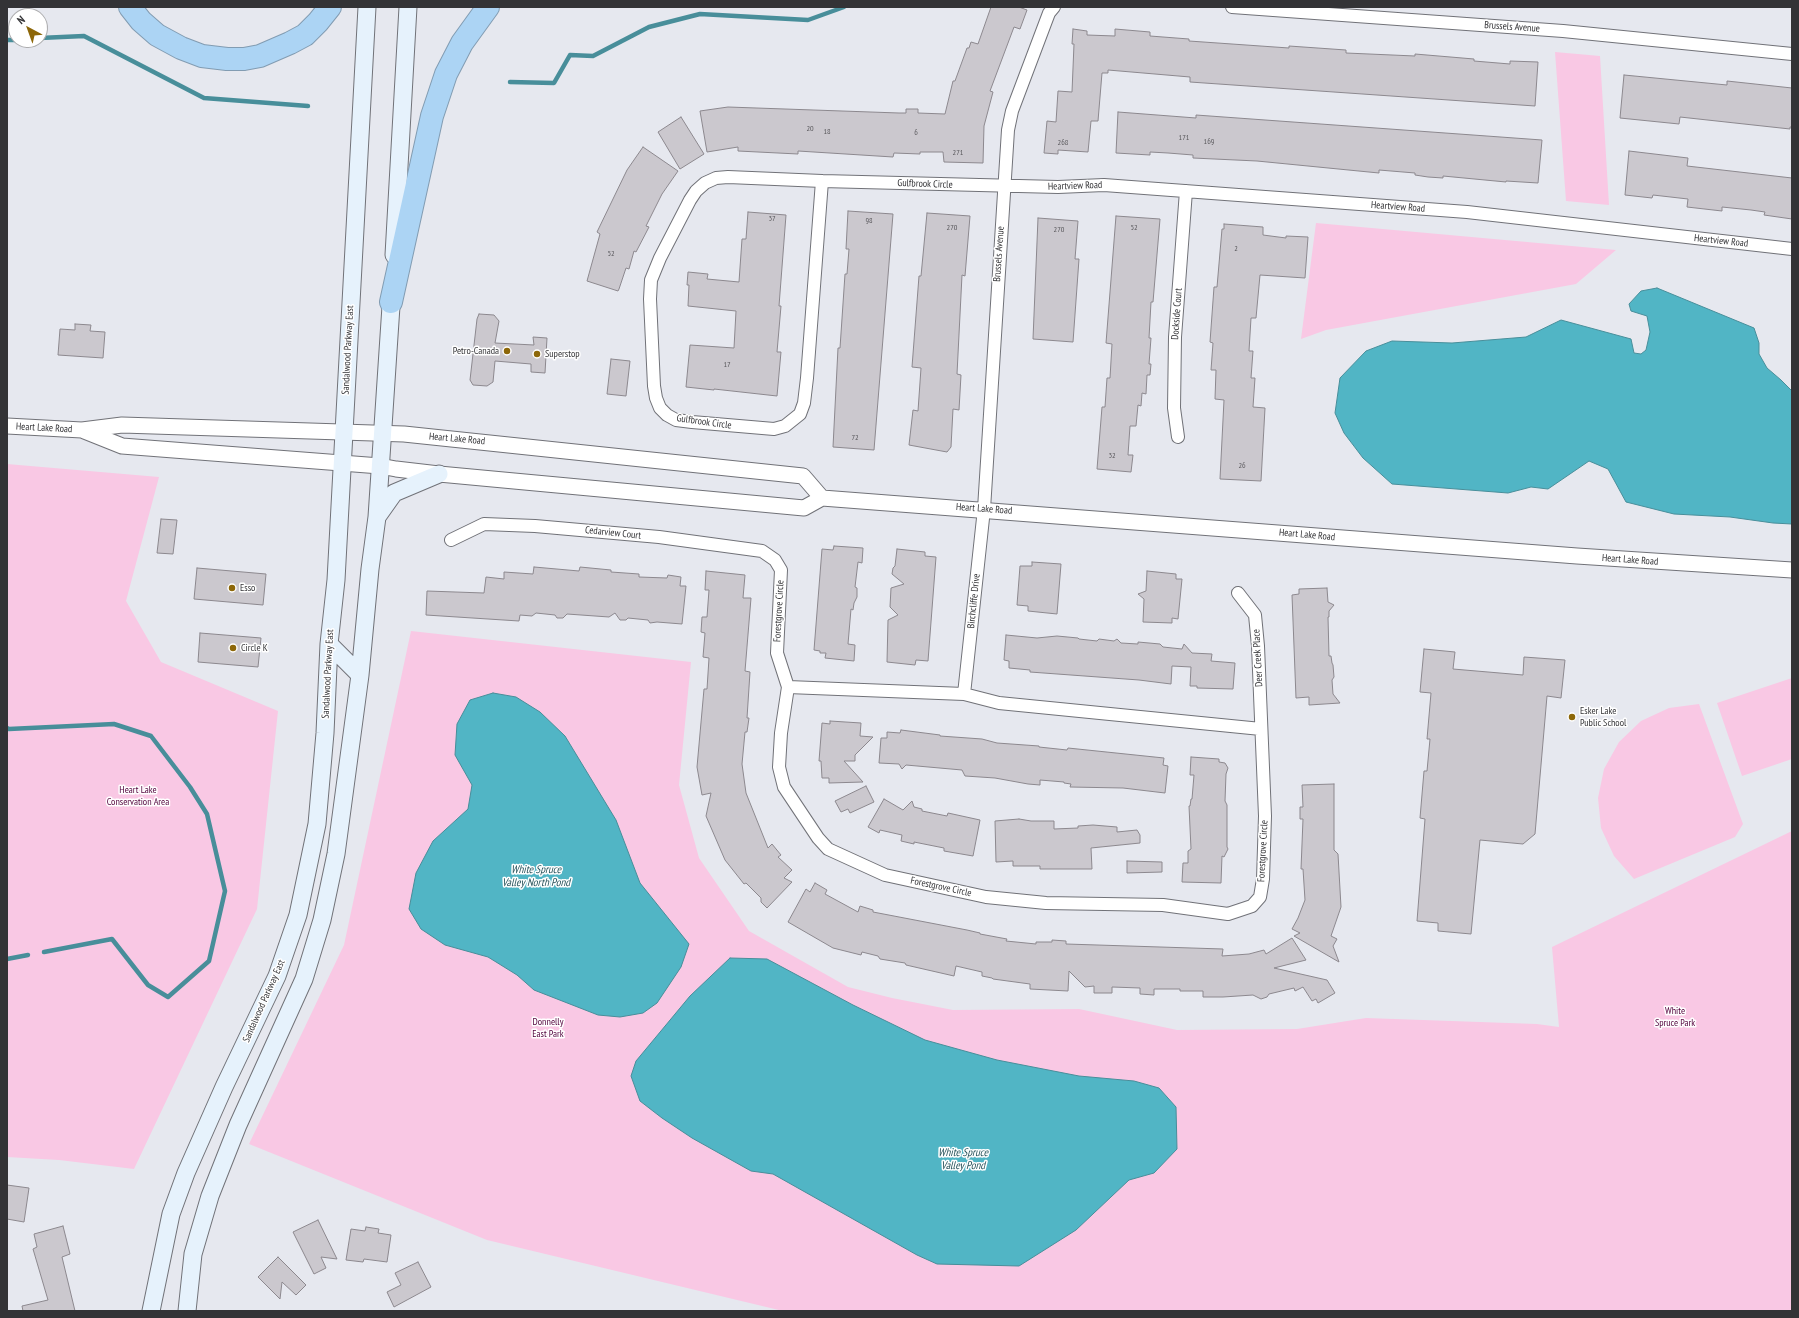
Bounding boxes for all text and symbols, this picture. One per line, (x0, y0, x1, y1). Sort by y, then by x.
north arrow (8, 8, 48, 48)
text: N (14, 12, 28, 27)
street label: Brussels Avenue (1484, 19, 1540, 35)
house number: 20 (806, 124, 814, 134)
house number: 18 (823, 127, 831, 137)
house number: 6 (914, 128, 918, 138)
house number: 171 (1179, 133, 1189, 143)
house number: 169 (1204, 137, 1214, 147)
house number: 268 (1058, 138, 1068, 148)
house number: 271 (953, 148, 963, 158)
street label: Gulfbrook Circle (897, 177, 953, 191)
street label: Heartview Road (1048, 179, 1102, 193)
street label: Heartview Road (1370, 199, 1426, 215)
house number: 37 (768, 214, 776, 224)
house number: 98 (865, 216, 873, 226)
house number: 270 (947, 223, 957, 233)
house number: 52 (1130, 223, 1138, 233)
house number: 270 (1054, 225, 1064, 235)
street label: Brussels Avenue (991, 226, 1007, 282)
street label: Heartview Road (1693, 232, 1749, 250)
house number: 2 (1234, 244, 1238, 254)
house number: 52 (607, 249, 615, 259)
street label: Dockside Court (1169, 288, 1185, 340)
street label: Sandalwood Parkway East (340, 305, 356, 395)
place label: Petro-Canada (453, 345, 499, 357)
marker: Petro-Canada (502, 346, 512, 356)
place label: Superstop (545, 348, 580, 360)
marker: Superstop (532, 349, 542, 359)
house number: 17 (723, 360, 731, 370)
street label: Gulfbrook Circle (676, 412, 732, 432)
street label: Heart Lake Road (16, 421, 72, 435)
street label: Heart Lake Road (428, 431, 486, 447)
house number: 72 (851, 433, 859, 443)
house number: 32 (1108, 451, 1116, 461)
house number: 26 (1238, 461, 1246, 471)
street label: Heart Lake Road (955, 501, 1013, 517)
street label: Cedarview Court (584, 524, 642, 542)
street label: Heart Lake Road (1278, 527, 1336, 543)
street label: Heart Lake Road (1601, 552, 1659, 568)
street label: Birchcliffe Drive (965, 573, 983, 629)
street label: Forestgrove Circle (771, 580, 787, 642)
place label: Esso (240, 582, 255, 594)
marker: Esso (227, 583, 237, 593)
street label: Sandalwood Parkway East (320, 629, 336, 719)
street label: Deer Creek Place (1250, 629, 1266, 687)
place label: Circle K (241, 642, 268, 654)
marker: Circle K (228, 643, 238, 653)
place label: Esker Lake Public School (1580, 705, 1626, 728)
marker: Esker Lake Public School (1567, 712, 1577, 722)
park label: Heart Lake Conservation Area (107, 784, 169, 808)
street label: Forestgrove Circle (1255, 820, 1271, 882)
water label: White Spruce Valley North Pond (502, 863, 570, 889)
street label: Forestgrove Circle (909, 875, 973, 899)
street label: Sandalwood Parkway East (240, 958, 288, 1044)
park label: White Spruce Park (1655, 1005, 1695, 1028)
park label: Donnelly East Park (532, 1016, 564, 1040)
water label: White Spruce Valley Pond (938, 1146, 988, 1172)

